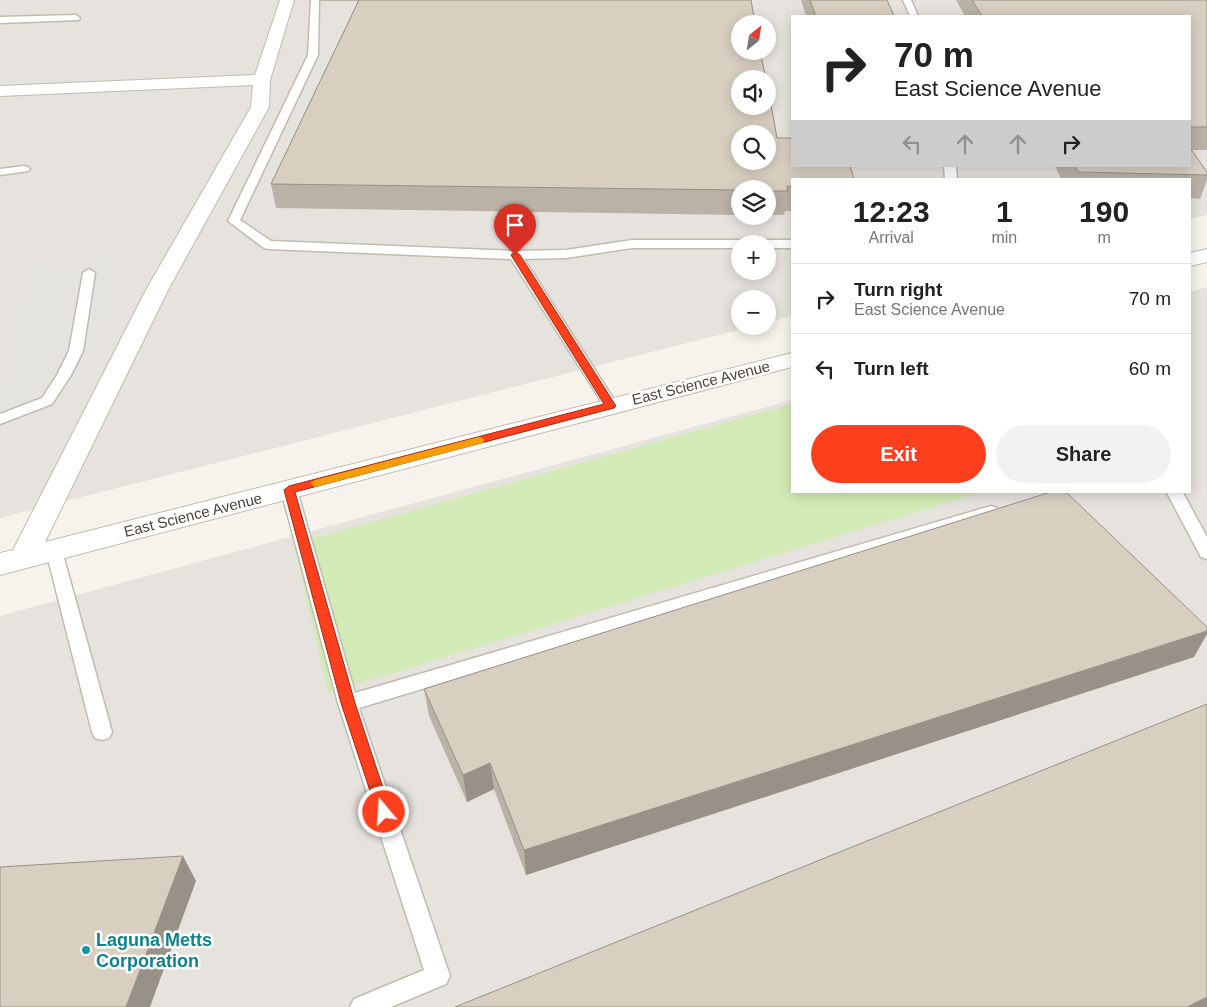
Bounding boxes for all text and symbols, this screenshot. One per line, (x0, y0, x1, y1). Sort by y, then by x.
north arrow (731, 15, 776, 60)
map controls (731, 15, 776, 335)
icon: right (811, 35, 876, 100)
text: 70 m (894, 35, 974, 74)
button: sound (731, 70, 776, 115)
text: East Science Avenue (894, 76, 1102, 101)
button: search (731, 125, 776, 170)
icon: left (898, 130, 926, 158)
icon: ahead (951, 130, 979, 158)
icon: ahead (1004, 130, 1032, 158)
icon: right (1057, 130, 1085, 158)
button: layers (731, 180, 776, 225)
text: 12:23 (853, 195, 930, 228)
text: 1 (996, 195, 1013, 228)
text: 190 (1079, 195, 1129, 228)
pin (494, 204, 536, 255)
icon: arrive (501, 211, 529, 239)
text: Arrival (869, 229, 914, 246)
text: min (991, 229, 1017, 246)
text: m (1097, 229, 1111, 246)
button: + (731, 235, 776, 280)
text: Turn right (854, 279, 942, 300)
icon: right (811, 285, 839, 313)
text: 70 m (1129, 288, 1171, 309)
button: − (731, 290, 776, 335)
text: East Science Avenue (854, 301, 1005, 318)
icon: left (811, 355, 839, 383)
street label: East Science Avenue (630, 357, 772, 408)
text: Turn left (854, 358, 929, 379)
text: 60 m (1129, 358, 1171, 379)
button: Exit (811, 425, 986, 483)
button: Share (996, 425, 1171, 483)
street label: East Science Avenue (122, 489, 264, 540)
position arrow (357, 785, 409, 837)
place label: Laguna Metts Corporation (96, 930, 212, 971)
marker: Laguna Metts Corporation (80, 944, 92, 956)

